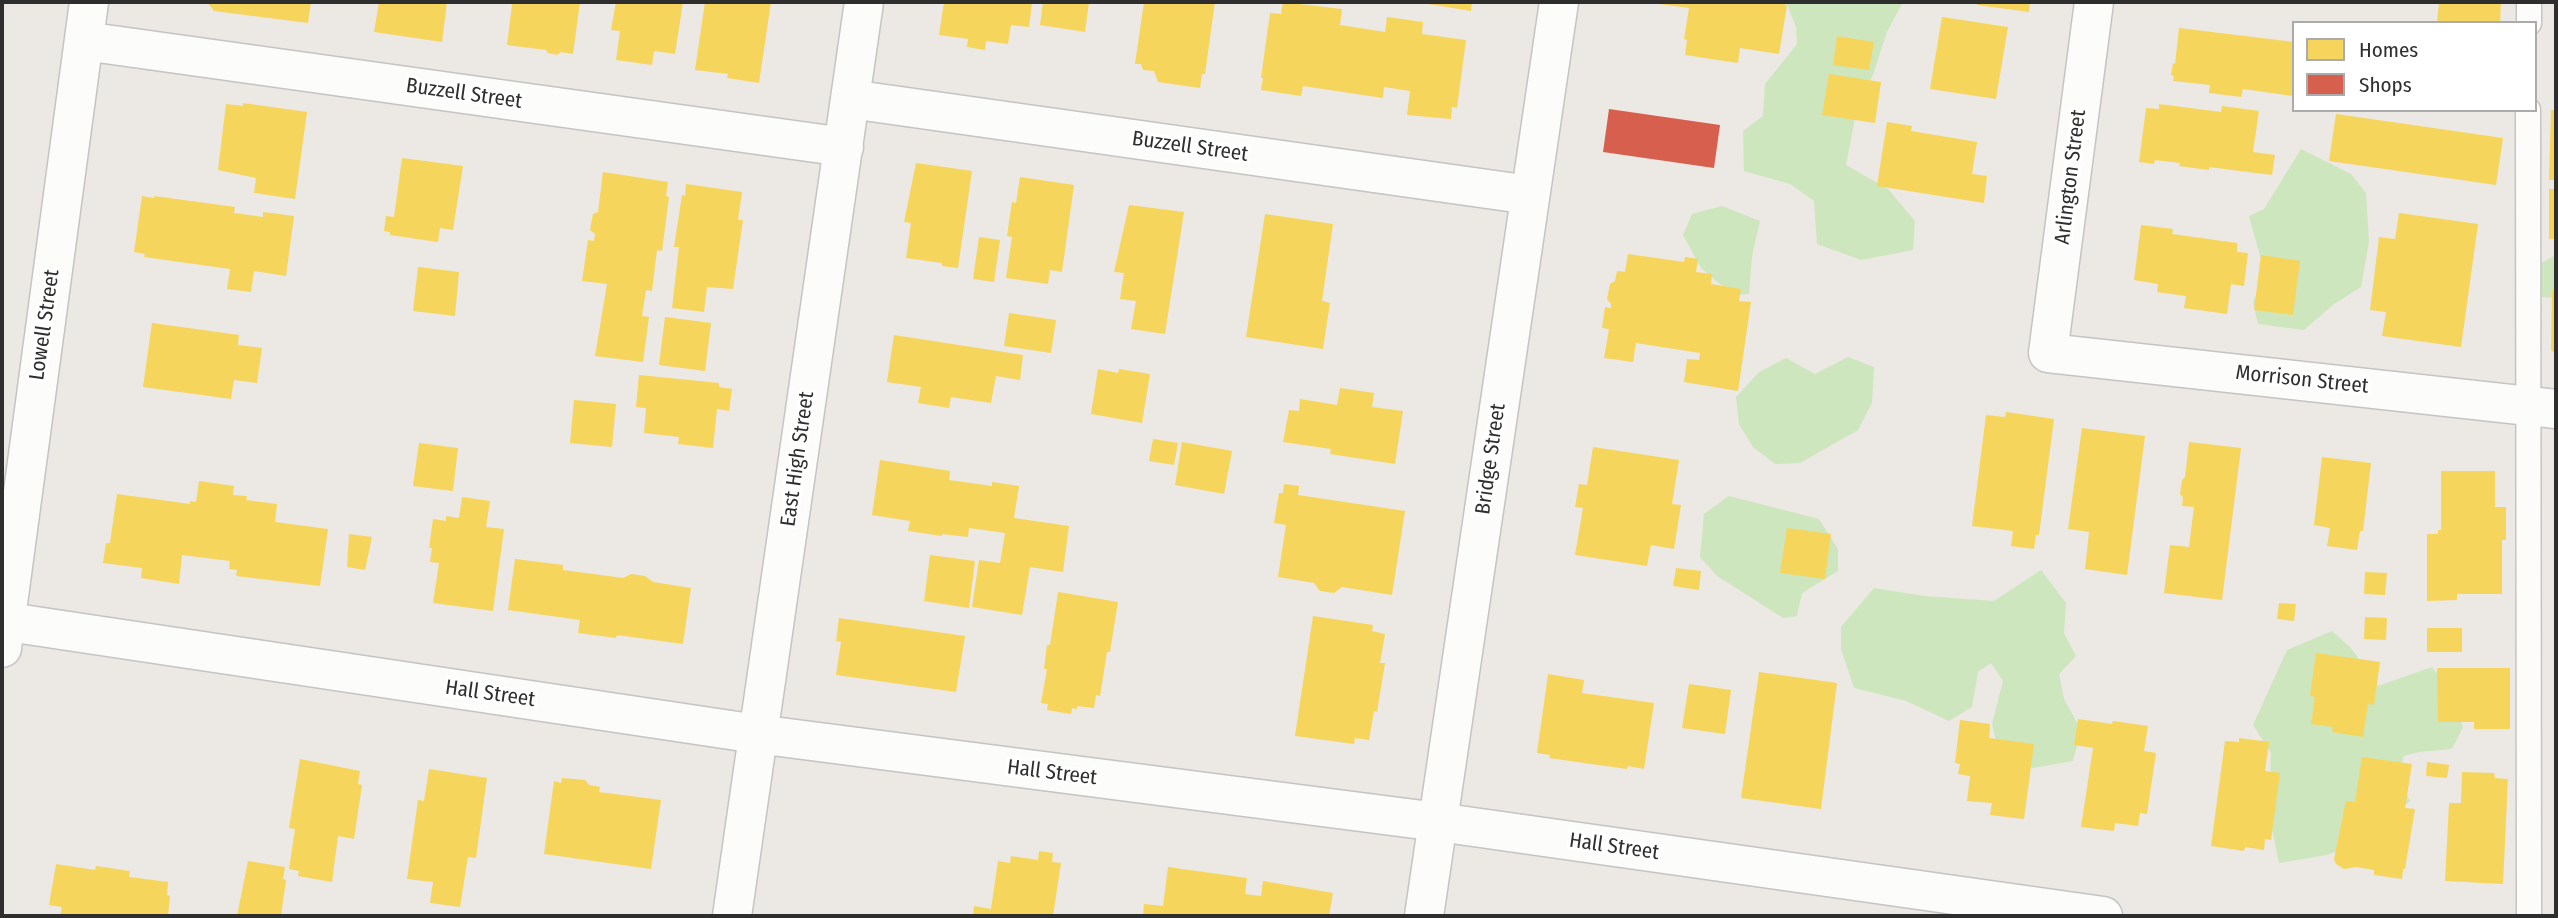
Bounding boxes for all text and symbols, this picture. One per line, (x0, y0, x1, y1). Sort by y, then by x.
legend (2292, 21, 2537, 112)
text: Homes (2359, 37, 2418, 63)
text: Shops (2359, 72, 2412, 98)
street label: Buzzell Street (404, 73, 524, 115)
street label: Arlington Street (2050, 108, 2092, 246)
street label: Buzzell Street (1130, 126, 1250, 168)
street label: Lowell Street (25, 268, 65, 382)
street label: Morrison Street (2234, 360, 2370, 400)
street label: East High Street (776, 390, 820, 528)
street label: Bridge Street (1471, 402, 1511, 516)
street label: Hall Street (443, 675, 537, 713)
street label: Hall Street (1006, 755, 1098, 791)
street label: Hall Street (1567, 828, 1661, 866)

